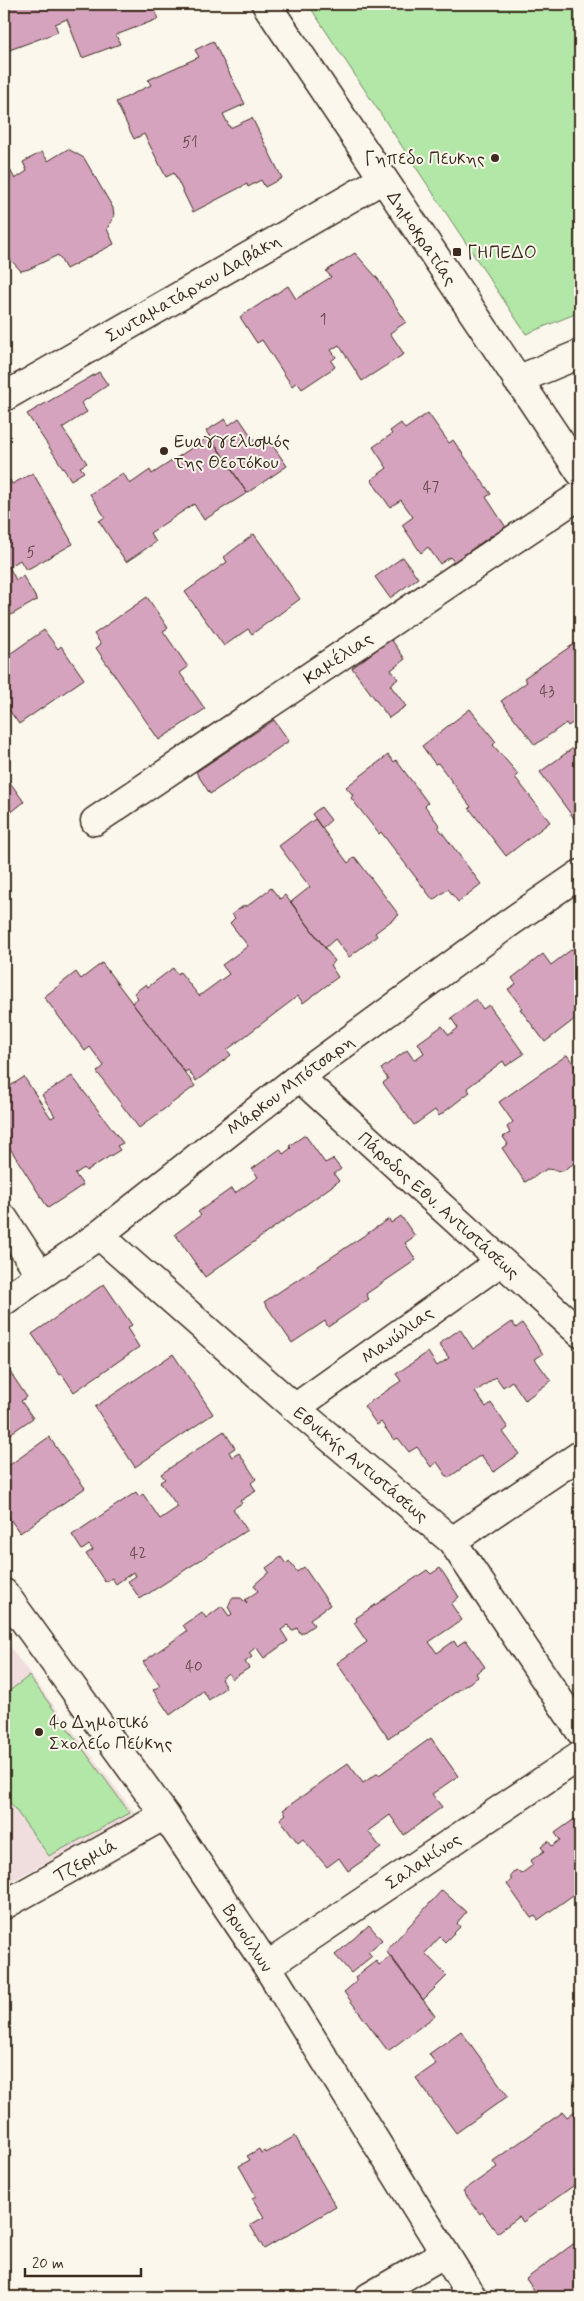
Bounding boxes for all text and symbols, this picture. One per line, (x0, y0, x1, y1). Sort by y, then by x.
house number: 51 (182, 133, 198, 153)
place label: Γηπεδο Πευκης (364, 147, 485, 171)
marker: Γηπεδο Πευκης (489, 152, 501, 164)
street label: Δημοκρατίας (381, 187, 462, 291)
street label: Συνταματάρχου Δαβάκη (102, 229, 285, 349)
place label: ΓΗΠΕΔΟ (467, 241, 537, 265)
marker: ΓΗΠΕΔΟ (451, 246, 463, 258)
house number: 1 (320, 310, 326, 330)
place label: Ευαγγελισμός της Θεοτόκου (173, 430, 290, 475)
marker: Ευαγγελισμός της Θεοτόκου (158, 445, 170, 457)
house number: 47 (423, 478, 440, 498)
house number: 5 (26, 543, 36, 563)
street label: Καμέλιας (299, 626, 378, 691)
house number: 43 (539, 682, 555, 702)
street label: Μάρκου Μπότσαρη (222, 1030, 359, 1142)
street label: Πάροδος Εθν. Αντιστάσεως (352, 1127, 524, 1285)
street label: Μανώλιας (357, 1301, 439, 1370)
street label: Εθνικής Αντιστάσεως (288, 1401, 433, 1528)
house number: 42 (130, 1544, 146, 1564)
house number: 40 (185, 1657, 203, 1677)
place label: 4o Δημοτικό Σχολείο Πεύκης (49, 1711, 173, 1756)
marker: 4o Δημοτικό Σχολείο Πεύκης (33, 1726, 45, 1738)
street label: Σαλαμίνος (381, 1828, 466, 1896)
street label: Τζερμιά (49, 1834, 122, 1888)
street label: Βρυούλων (216, 1900, 278, 1977)
scale bar (25, 2246, 141, 2278)
text: 20 m (32, 2254, 64, 2274)

